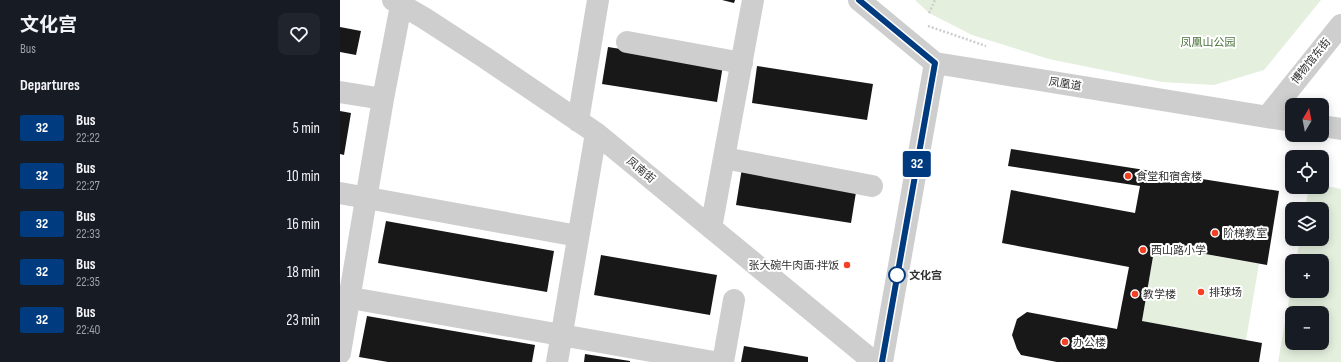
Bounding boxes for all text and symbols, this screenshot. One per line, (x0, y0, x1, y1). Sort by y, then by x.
button: heart (278, 13, 320, 55)
text: 文化宫 (20, 14, 77, 37)
park label: 凤凰山公园 (1181, 36, 1236, 49)
street label: 博物馆东街 (1289, 36, 1333, 86)
text: Bus (20, 41, 36, 57)
street label: 凤凰道 (1048, 75, 1082, 93)
text: Departures (20, 76, 80, 95)
north arrow (1285, 98, 1329, 142)
map controls (1285, 98, 1329, 350)
text: Bus (76, 111, 95, 130)
text: 32 (36, 119, 48, 136)
text: 5 min (293, 119, 320, 138)
text: 22:22 (76, 130, 100, 146)
button: locate (1285, 150, 1329, 194)
line badge: 32 (899, 151, 935, 177)
street label: 凤南街 (624, 154, 658, 186)
text: 32 (911, 155, 923, 172)
text: Bus (76, 159, 95, 178)
text: 32 (36, 167, 48, 184)
text: 10 min (287, 167, 320, 186)
place label: 食堂和宿舍楼 (1136, 170, 1202, 183)
marker: 食堂和宿舍楼 (1123, 171, 1133, 181)
text: 22:27 (76, 178, 100, 194)
button: layers (1285, 202, 1329, 246)
text: Bus (76, 207, 95, 226)
text: 32 (36, 215, 48, 232)
text: 16 min (287, 215, 320, 234)
text: 22:33 (76, 226, 100, 242)
place label: 阶梯教室 (1223, 227, 1267, 240)
marker: 阶梯教室 (1210, 228, 1220, 238)
place label: 西山路小学 (1151, 244, 1206, 257)
marker: 西山路小学 (1138, 245, 1148, 255)
button: + (1285, 254, 1329, 298)
text: Bus (76, 255, 95, 274)
place label: 张大碗牛肉面•拌饭 (748, 259, 839, 272)
marker: 张大碗牛肉面•拌饭 (842, 260, 852, 270)
text: 32 (36, 263, 48, 280)
text: 18 min (287, 263, 320, 282)
marker: 文化宫 (888, 266, 906, 284)
place label: 文化宫 (909, 269, 942, 282)
text: 22:35 (76, 274, 100, 290)
place label: 排球场 (1209, 286, 1242, 299)
marker: 排球场 (1196, 287, 1206, 297)
place label: 教学楼 (1143, 288, 1176, 301)
marker: 教学楼 (1130, 289, 1140, 299)
text: Bus (76, 303, 95, 322)
button: − (1285, 306, 1329, 350)
text: 32 (36, 311, 48, 328)
text: 23 min (286, 311, 320, 330)
text: 22:40 (76, 322, 100, 338)
place label: 办公楼 (1073, 336, 1106, 349)
marker: 办公楼 (1060, 337, 1070, 347)

